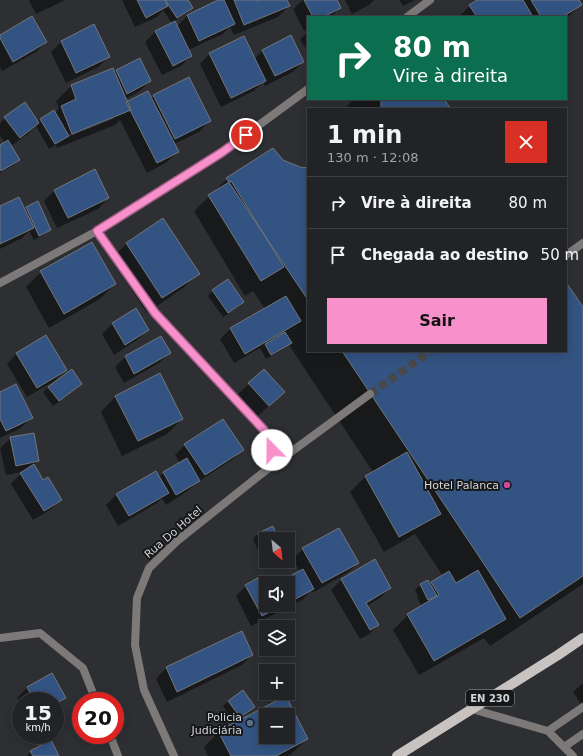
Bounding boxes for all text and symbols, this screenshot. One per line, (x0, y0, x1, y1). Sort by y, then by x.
text: 80 m (393, 31, 471, 64)
icon: right (327, 32, 379, 84)
text: Vire à direita (393, 65, 508, 86)
pin (229, 118, 263, 152)
text: 1 min (327, 121, 402, 149)
button: close (505, 121, 547, 163)
icon: arrive (235, 124, 257, 146)
text: 130 m · 12:08 (327, 150, 418, 165)
icon: right (327, 192, 349, 214)
text: Vire à direita (361, 194, 472, 212)
text: 80 m (509, 194, 547, 212)
icon: arrive (327, 244, 349, 266)
text: Chegada ao destino (361, 246, 529, 264)
text: 50 m (541, 246, 579, 264)
button: Sair (327, 298, 547, 344)
position arrow (251, 429, 293, 471)
place label: Hotel Palanca (424, 479, 499, 492)
marker: Hotel Palanca (502, 480, 512, 490)
street label: Rua Do Hotel (142, 504, 205, 561)
north arrow (259, 532, 295, 568)
map controls (259, 532, 295, 744)
button: sound (259, 576, 295, 612)
button: layers (259, 620, 295, 656)
button: + (259, 664, 295, 700)
road number: EN 230 (466, 690, 514, 706)
speed limit sign: 20 (72, 692, 124, 744)
text: 15 (24, 701, 52, 725)
button: − (259, 708, 295, 744)
place label: Policia Judiciária (191, 711, 242, 737)
marker: Policia Judiciária (245, 718, 255, 728)
text: km/h (25, 722, 51, 733)

